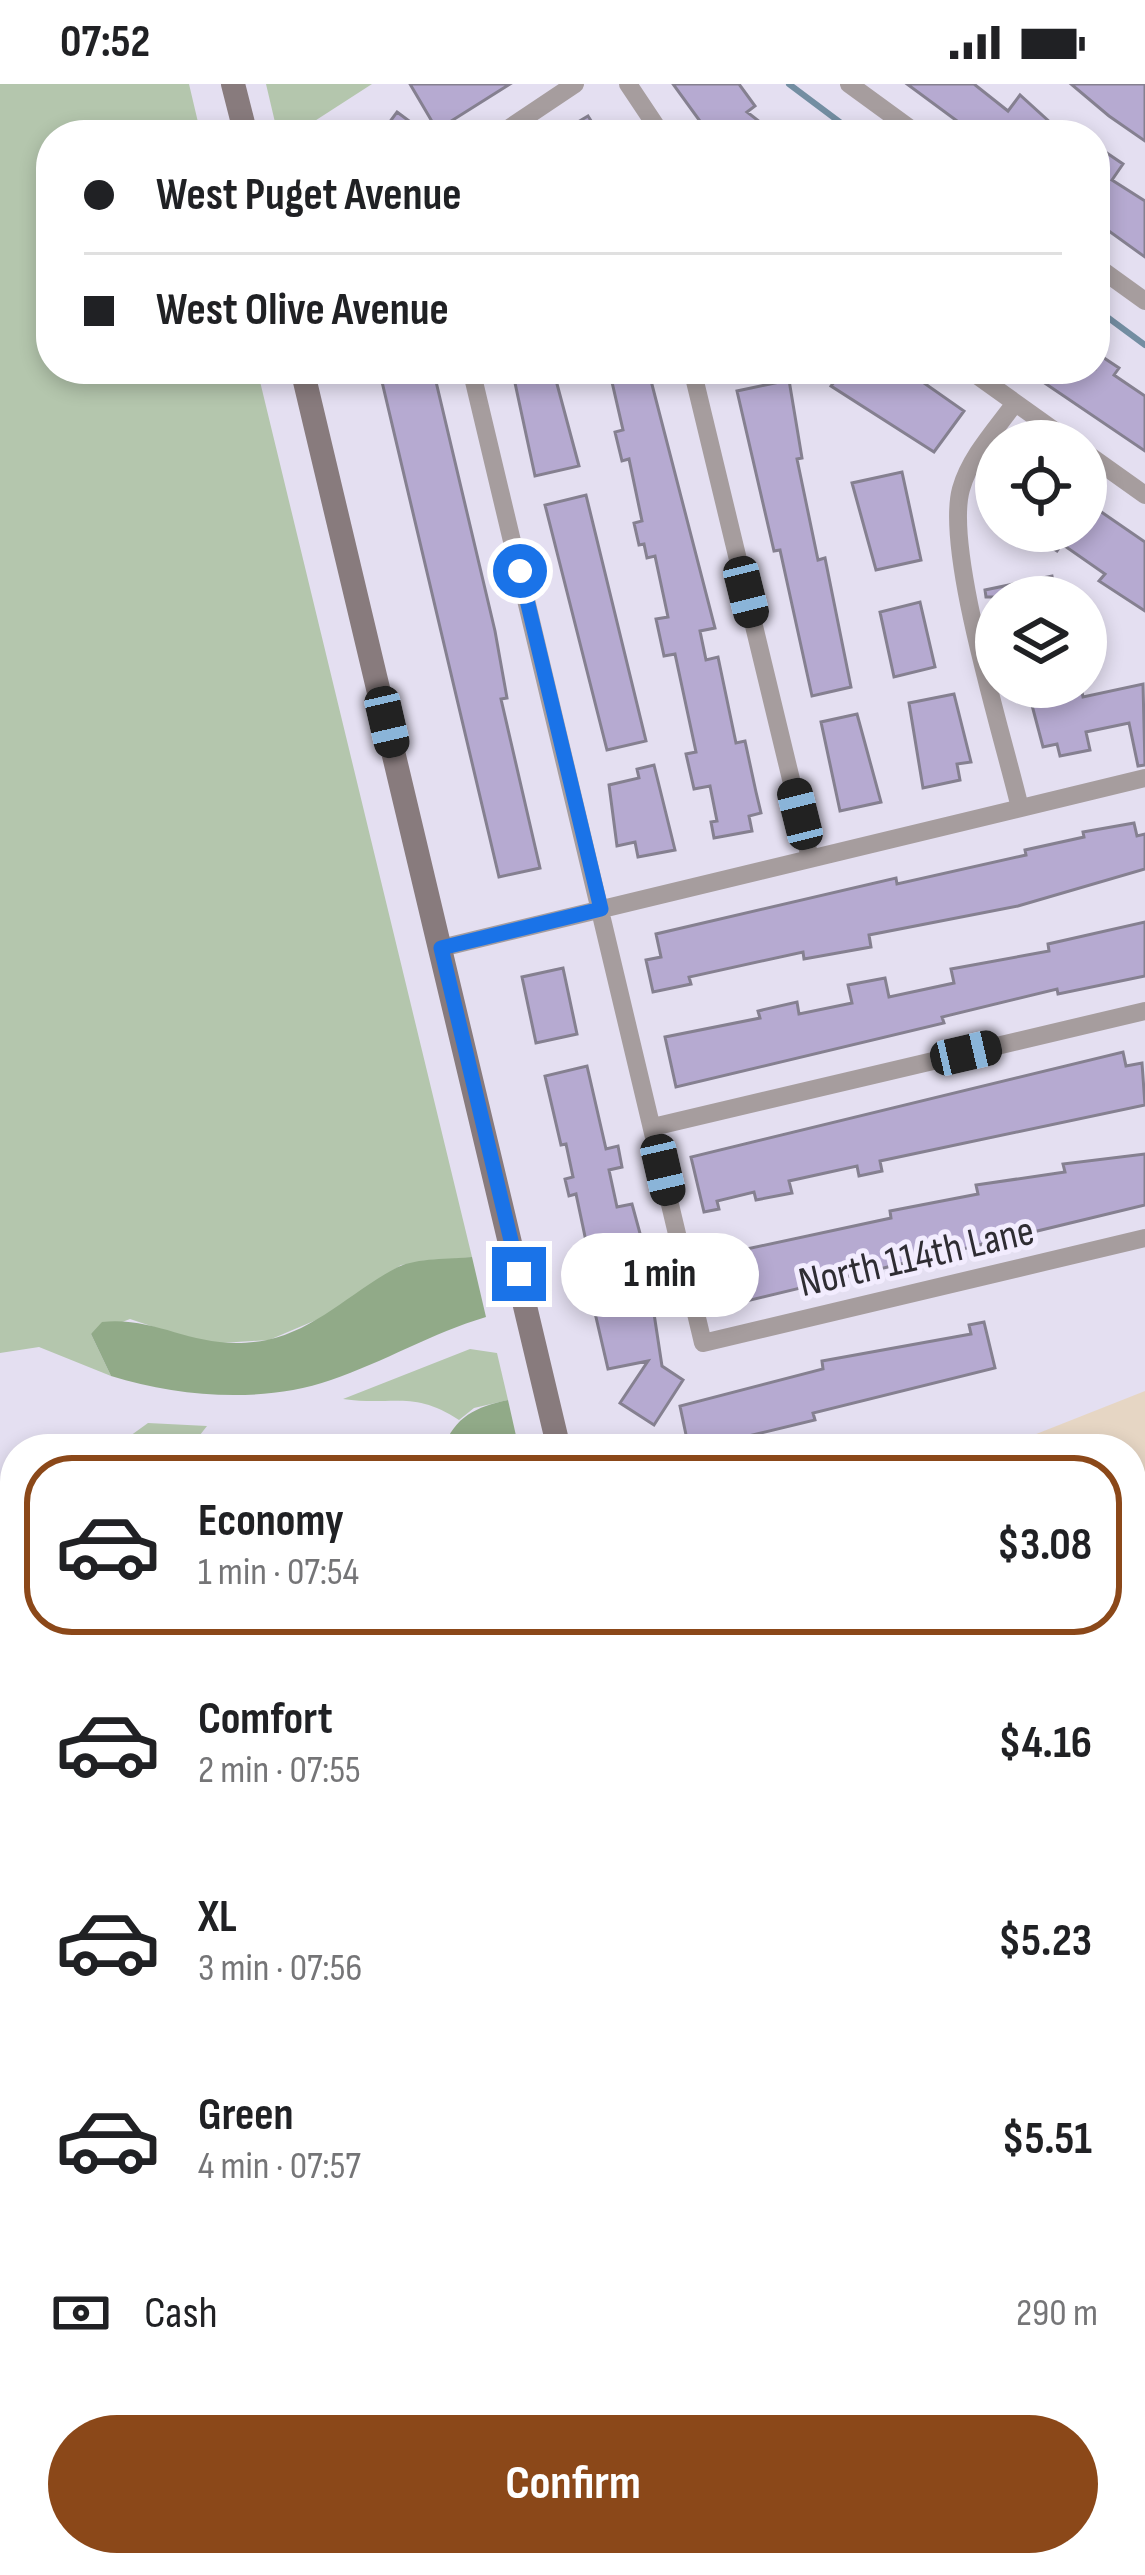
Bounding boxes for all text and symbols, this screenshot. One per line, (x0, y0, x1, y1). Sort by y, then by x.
text: 07:52 (60, 15, 150, 70)
text: West Puget Avenue (156, 168, 461, 223)
text: West Olive Avenue (156, 283, 449, 338)
map controls (975, 420, 1107, 708)
button: locate (975, 420, 1107, 552)
route start (493, 544, 547, 598)
car (720, 553, 772, 631)
button: layers (975, 576, 1107, 708)
car (361, 683, 413, 761)
car (774, 775, 826, 853)
car (927, 1027, 1005, 1079)
car (637, 1131, 689, 1209)
street label: North 114th Lane (794, 1206, 1039, 1309)
callout: 1 min (561, 1232, 759, 1316)
route end (492, 1247, 546, 1301)
text: 1 min (624, 1251, 696, 1298)
icon: car (54, 1491, 162, 1599)
text: Economy (198, 1494, 344, 1549)
text: $3.08 (997, 1518, 1092, 1573)
text: 1 min · 07:54 (198, 1549, 359, 1596)
icon: car (54, 1689, 162, 1797)
text: Comfort (198, 1692, 333, 1747)
text: $4.16 (999, 1716, 1092, 1771)
text: 2 min · 07:55 (198, 1747, 361, 1794)
icon: car (54, 1887, 162, 1995)
text: XL (198, 1890, 237, 1945)
text: $5.23 (998, 1914, 1092, 1969)
text: 3 min · 07:56 (198, 1945, 362, 1992)
icon: car (54, 2085, 162, 2193)
text: Green (198, 2088, 294, 2143)
text: $5.51 (1002, 2112, 1092, 2167)
text: 4 min · 07:57 (198, 2143, 361, 2190)
icon: cash (48, 2280, 114, 2346)
text: Cash (144, 2286, 218, 2341)
text: 290 m (1016, 2290, 1098, 2337)
button: Confirm (48, 2415, 1098, 2553)

